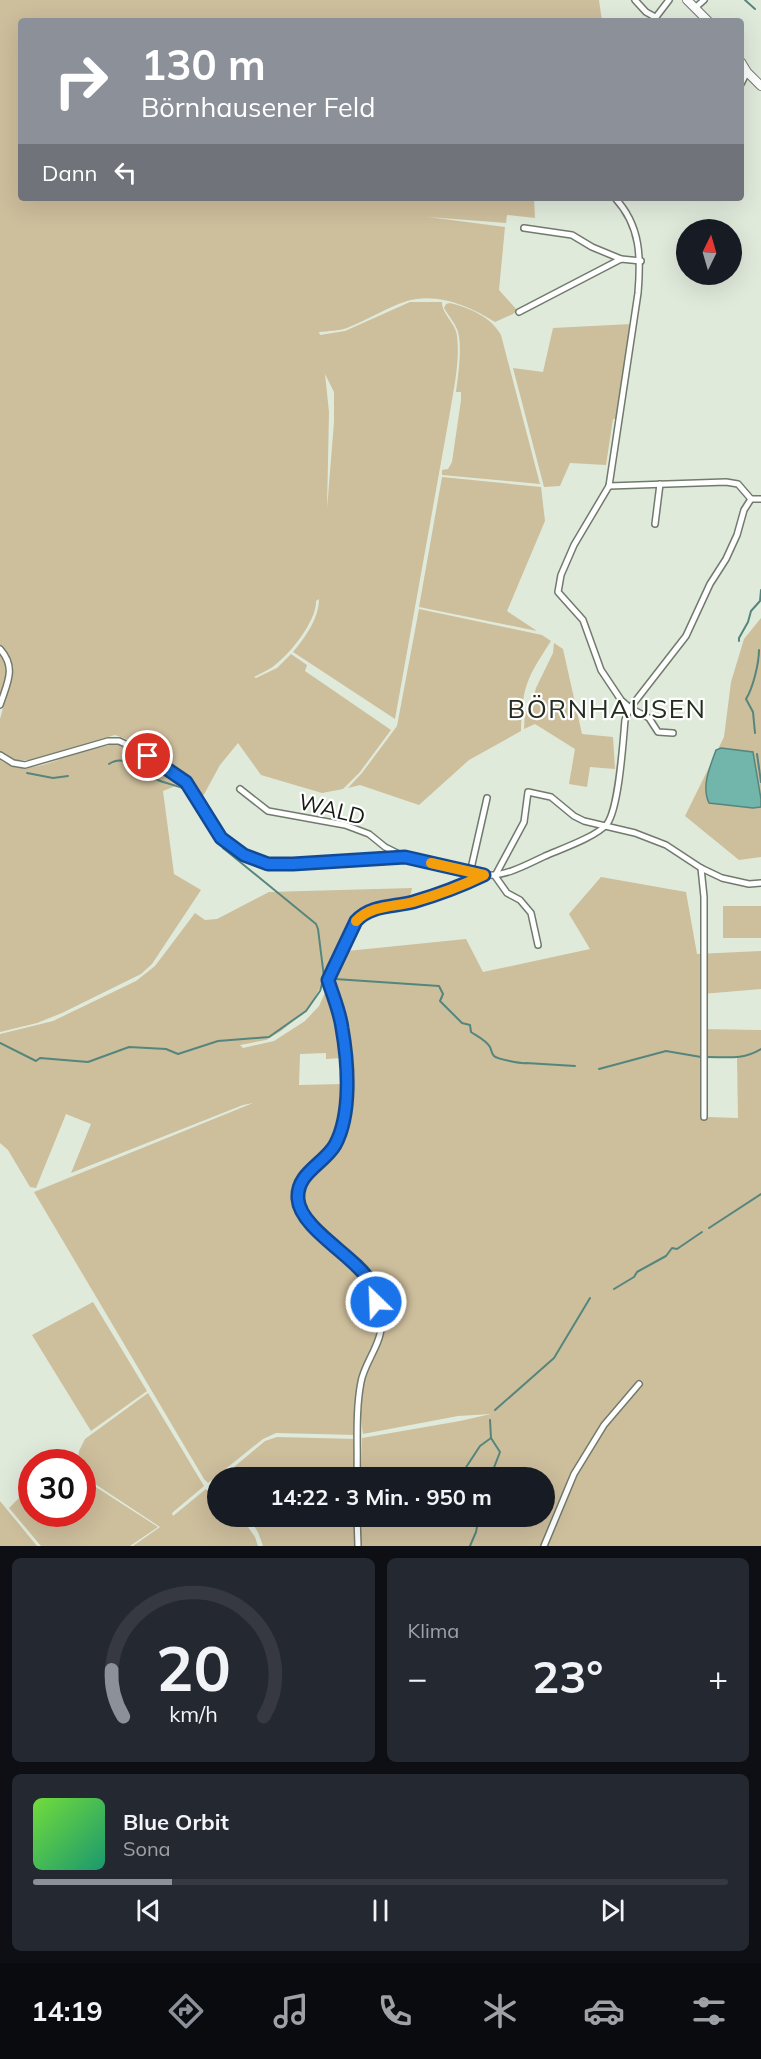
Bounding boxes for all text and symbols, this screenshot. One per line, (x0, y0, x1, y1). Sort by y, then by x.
text: 130 m (141, 38, 266, 91)
icon: right (42, 42, 120, 120)
text: Börnhausener Feld (141, 90, 375, 124)
icon: left (109, 156, 142, 189)
text: Dann (42, 159, 97, 187)
north arrow (676, 219, 742, 285)
map controls (676, 219, 742, 285)
district label: BÖRNHAUSEN (508, 692, 706, 725)
pin (122, 730, 173, 781)
icon: arrive (131, 739, 164, 772)
street label: WALD (296, 787, 368, 831)
position arrow (344, 1270, 408, 1334)
speed limit sign: 30 (18, 1449, 96, 1527)
text: 14:22 · 3 Min. · 950 m (270, 1483, 492, 1511)
text: Klima (408, 1618, 459, 1643)
text: 20 (156, 1628, 231, 1707)
text: 23° (532, 1648, 603, 1704)
text: − (408, 1657, 427, 1698)
text: + (708, 1657, 728, 1698)
text: km/h (169, 1700, 217, 1727)
text: Blue Orbit (123, 1808, 229, 1836)
text: Sona (123, 1836, 171, 1861)
icon: previous (132, 1894, 165, 1927)
icon: pause (364, 1894, 397, 1927)
icon: next (596, 1894, 629, 1927)
icon: directions (165, 1990, 207, 2032)
icon: music (270, 1990, 312, 2032)
icon: phone (374, 1990, 416, 2032)
icon: climate (479, 1990, 521, 2032)
icon: car (583, 1990, 625, 2032)
icon: filters (688, 1990, 730, 2032)
text: 14:19 (31, 1994, 103, 2028)

